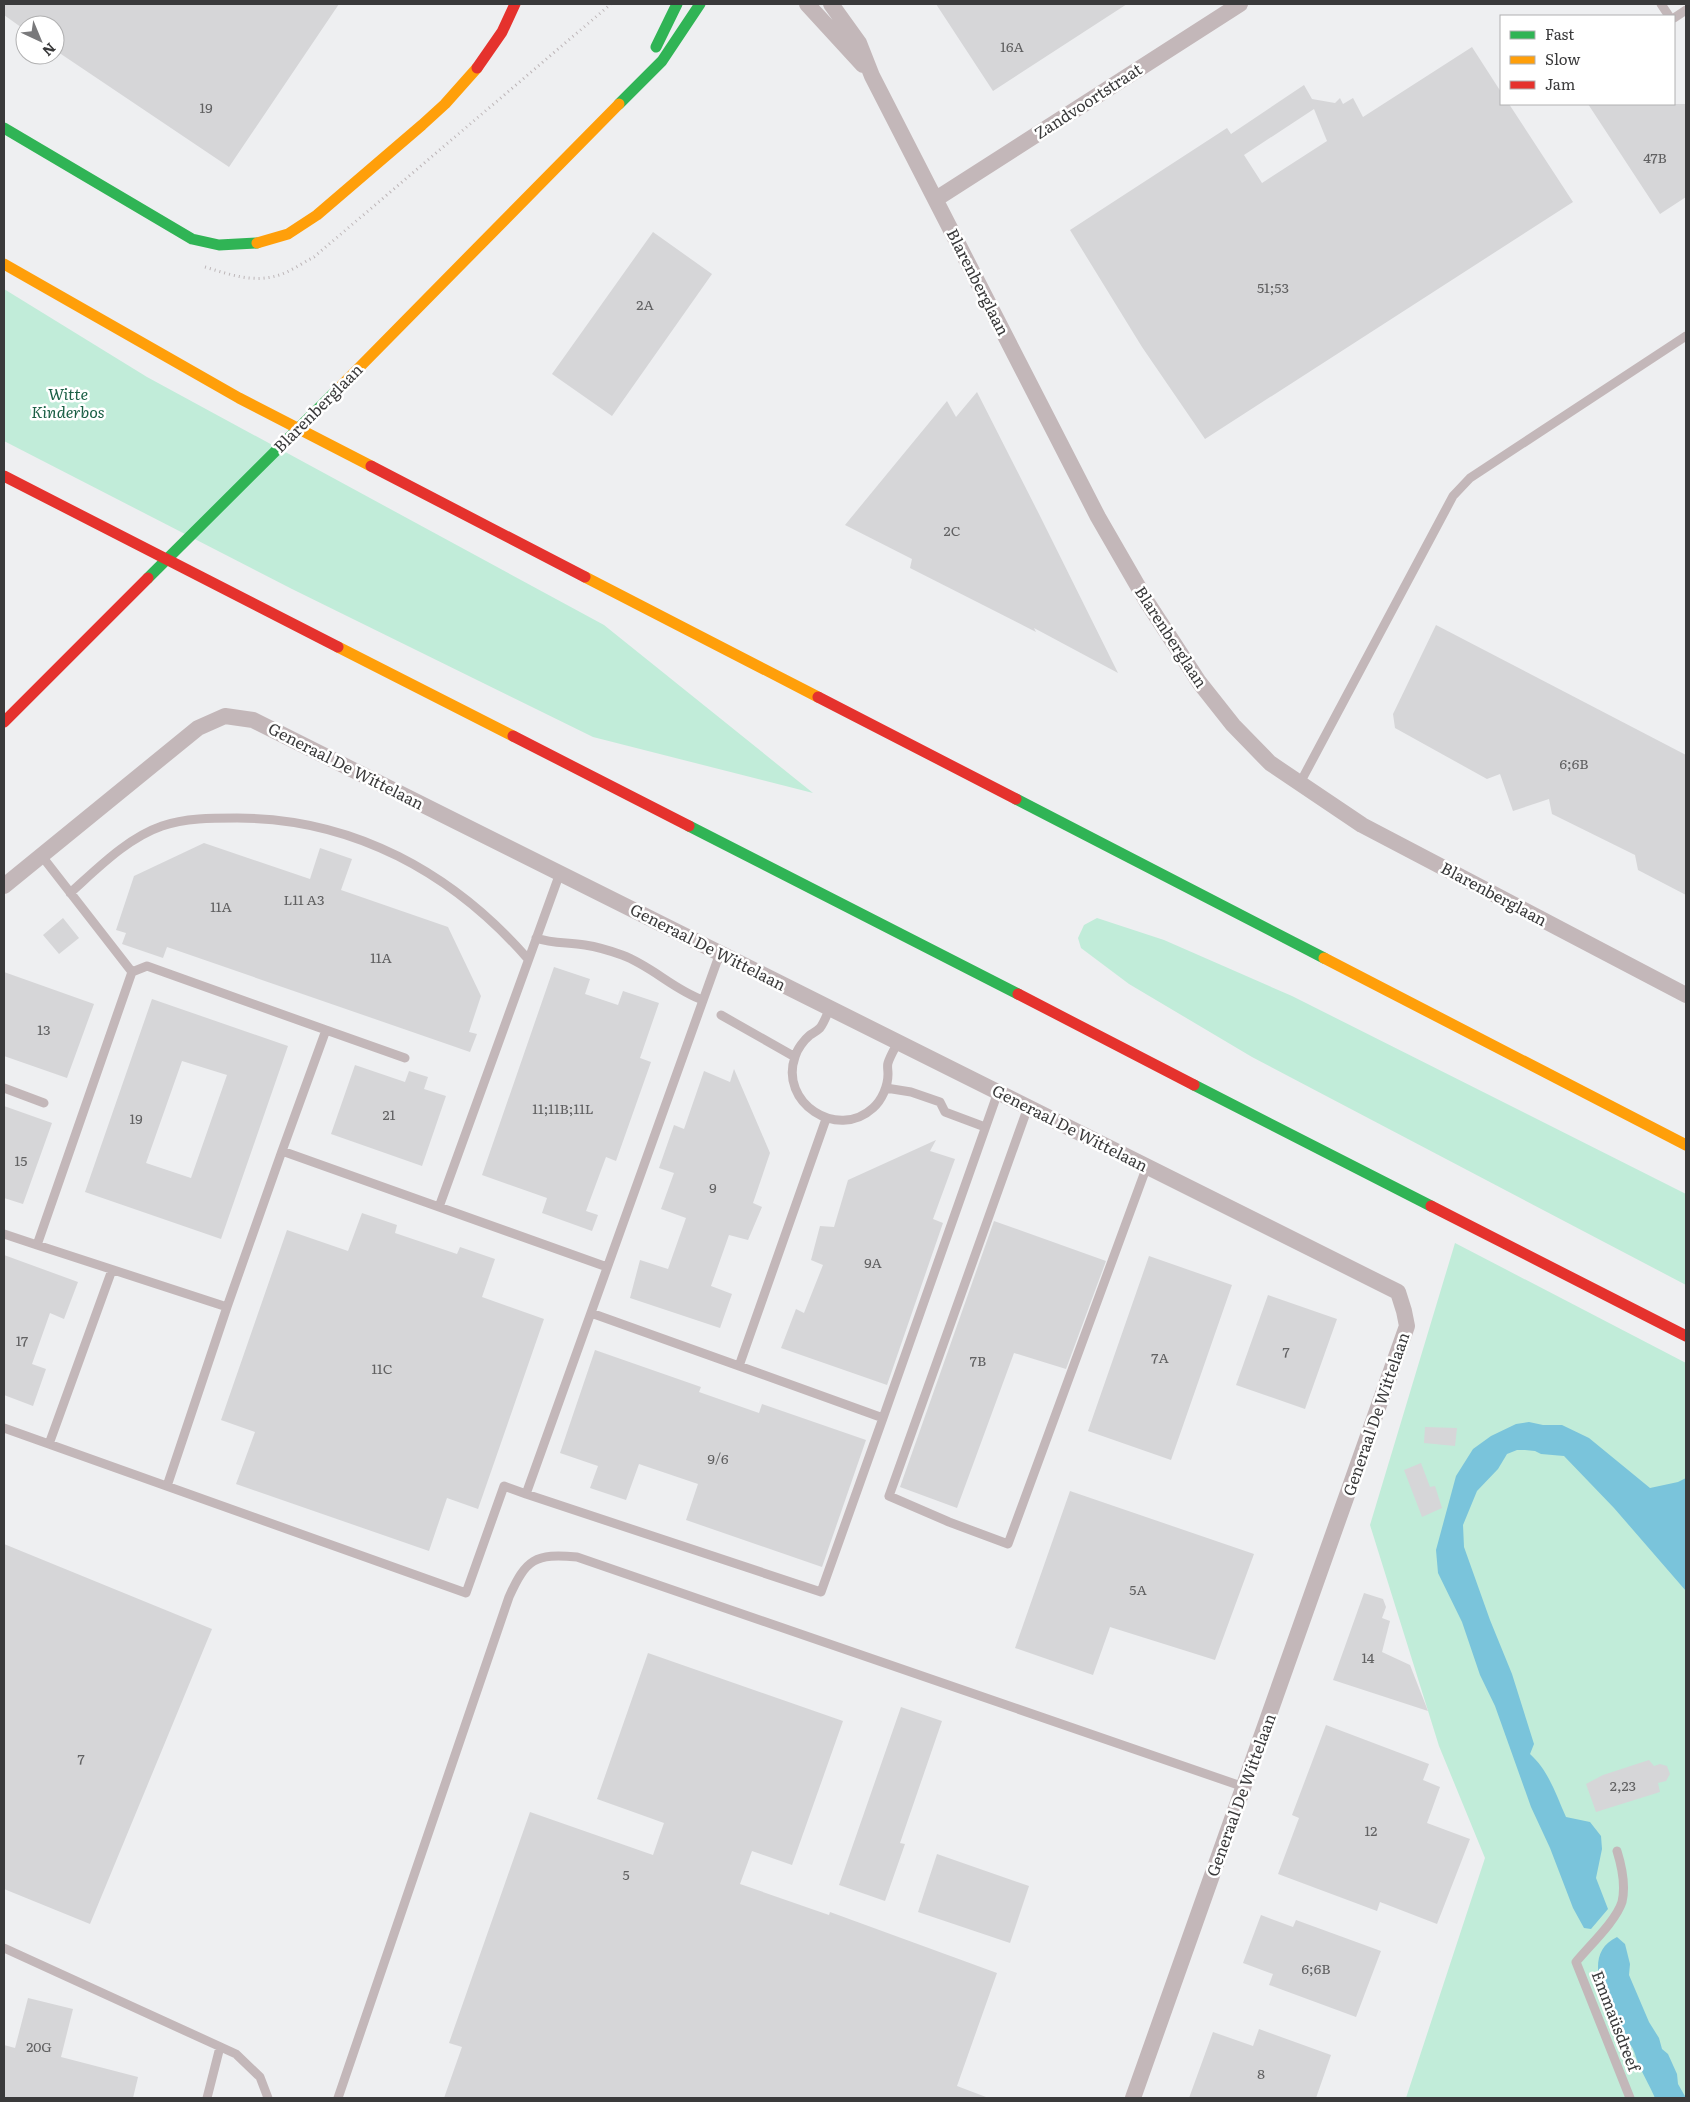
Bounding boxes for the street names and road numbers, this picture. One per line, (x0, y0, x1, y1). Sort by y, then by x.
street label: Zandvoortstraat (1029, 56, 1146, 144)
street label: Blarenberglaan (942, 224, 1016, 340)
street label: Blarenberglaan (267, 357, 368, 457)
street label: Blarenberglaan (1130, 581, 1214, 693)
street label: Generaal De Wittelaan (264, 715, 429, 815)
street label: Blarenberglaan (1437, 855, 1552, 931)
street label: Generaal De Wittelaan (626, 896, 791, 996)
street label: Generaal De Wittelaan (988, 1077, 1153, 1177)
street label: Generaal De Wittelaan (1336, 1328, 1415, 1499)
street label: Generaal De Wittelaan (1199, 1709, 1281, 1880)
street label: Emmaüsdreef (1587, 1967, 1648, 2076)

